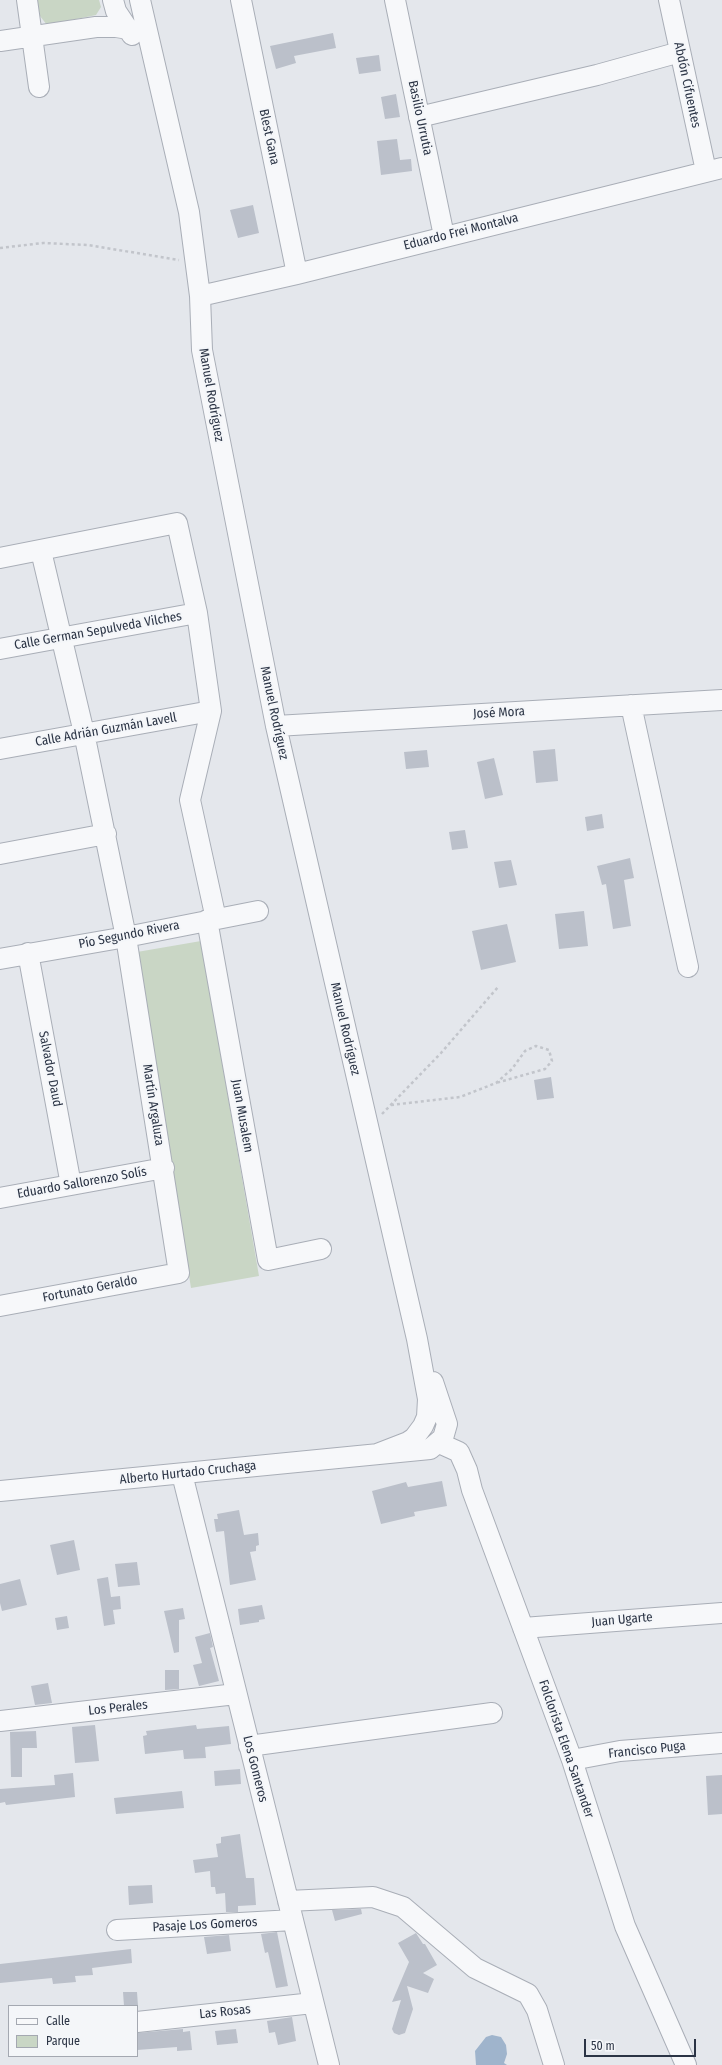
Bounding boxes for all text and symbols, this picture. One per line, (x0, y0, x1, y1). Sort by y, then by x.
street label: Abdón Cifuentes (670, 41, 704, 129)
street label: Basilio Urrutia (404, 79, 436, 157)
street label: Blest Gana (255, 108, 283, 166)
street label: Eduardo Frei Montalva (402, 210, 520, 254)
street label: Manuel Rodríguez (195, 347, 227, 443)
street label: Calle German Sepulveda Vilches (13, 609, 183, 653)
street label: Manuel Rodríguez (257, 665, 291, 761)
street label: José Mora (473, 704, 525, 722)
street label: Calle Adrián Guzmán Lavell (34, 710, 178, 750)
street label: Pío Segundo Rivera (77, 918, 181, 952)
street label: Manuel Rodríguez (327, 981, 363, 1077)
street label: Salvador Daud (35, 1030, 65, 1108)
street label: Martín Argaluza (139, 1063, 167, 1147)
street label: Juan Musalem (228, 1078, 256, 1154)
street label: Eduardo Sallorenzo Solís (16, 1164, 148, 1202)
street label: Fortunato Geraldo (41, 1272, 139, 1306)
street label: Alberto Hurtado Cruchaga (119, 1458, 257, 1488)
street label: Juan Ugarte (591, 1610, 653, 1630)
street label: Folclorista Elena Santander (535, 1678, 597, 1820)
street label: Los Perales (88, 1697, 148, 1719)
street label: Los Gomeros (239, 1734, 271, 1804)
street label: Francisco Puga (608, 1738, 686, 1762)
street label: Pasaje Los Gomeros (152, 1914, 258, 1936)
street label: Las Rosas (199, 2002, 251, 2022)
legend (8, 2005, 138, 2057)
text: Calle (46, 2014, 70, 2028)
scale bar (586, 2031, 698, 2057)
text: Parque (46, 2034, 80, 2048)
text: 50 m (591, 2039, 615, 2053)

